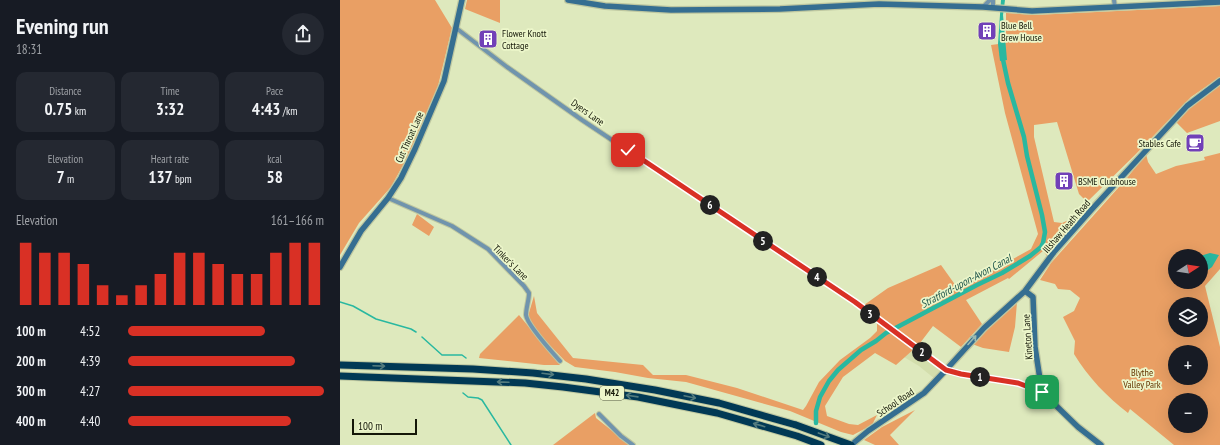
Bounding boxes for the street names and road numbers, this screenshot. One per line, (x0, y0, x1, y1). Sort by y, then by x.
street label: Dyers Lane (569, 96, 607, 129)
street label: Cut Throat Lane (392, 110, 427, 165)
street label: Illshaw Heath Road (1040, 197, 1093, 256)
street label: Tinker's Lane (490, 242, 531, 283)
street label: Kineton Lane (1019, 314, 1036, 360)
street label: School Road (874, 385, 916, 420)
road number: M42 (600, 386, 624, 400)

